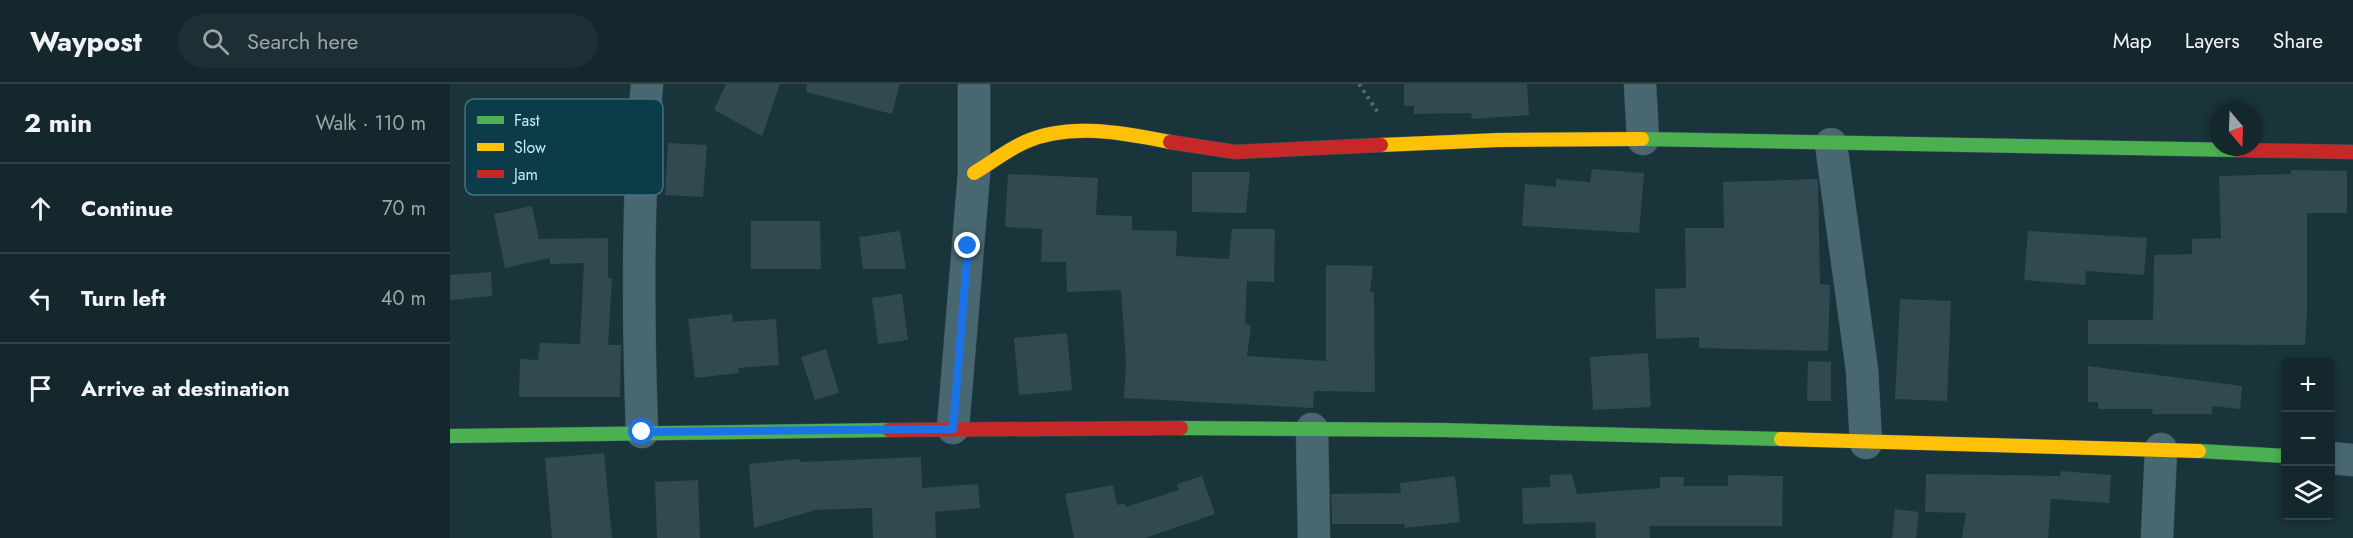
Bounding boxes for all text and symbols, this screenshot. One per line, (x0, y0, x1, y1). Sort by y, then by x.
search box (178, 14, 598, 68)
text: Waypost (30, 21, 142, 62)
icon: search (199, 25, 232, 58)
text: Search here (247, 25, 358, 57)
text: Map (2113, 26, 2152, 56)
text: Layers (2185, 26, 2240, 56)
text: Share (2273, 26, 2323, 56)
legend (465, 99, 663, 195)
north arrow (2209, 102, 2263, 156)
text: 2 min (24, 104, 92, 142)
text: Walk · 110 m (316, 109, 426, 138)
text: Fast (514, 109, 540, 132)
text: Slow (514, 136, 546, 159)
text: Jam (512, 163, 538, 186)
icon: ahead (24, 192, 57, 225)
text: Continue (81, 192, 173, 224)
text: 70 m (382, 194, 426, 223)
route end (954, 232, 980, 258)
icon: left (24, 282, 57, 315)
text: Turn left (81, 282, 166, 314)
text: 40 m (381, 284, 426, 313)
map controls (2281, 358, 2335, 520)
button: + (2281, 358, 2335, 412)
icon: arrive (24, 372, 57, 405)
text: Arrive at destination (81, 372, 290, 404)
button: − (2281, 412, 2335, 466)
route start (628, 418, 654, 444)
button: layers (2281, 466, 2335, 520)

